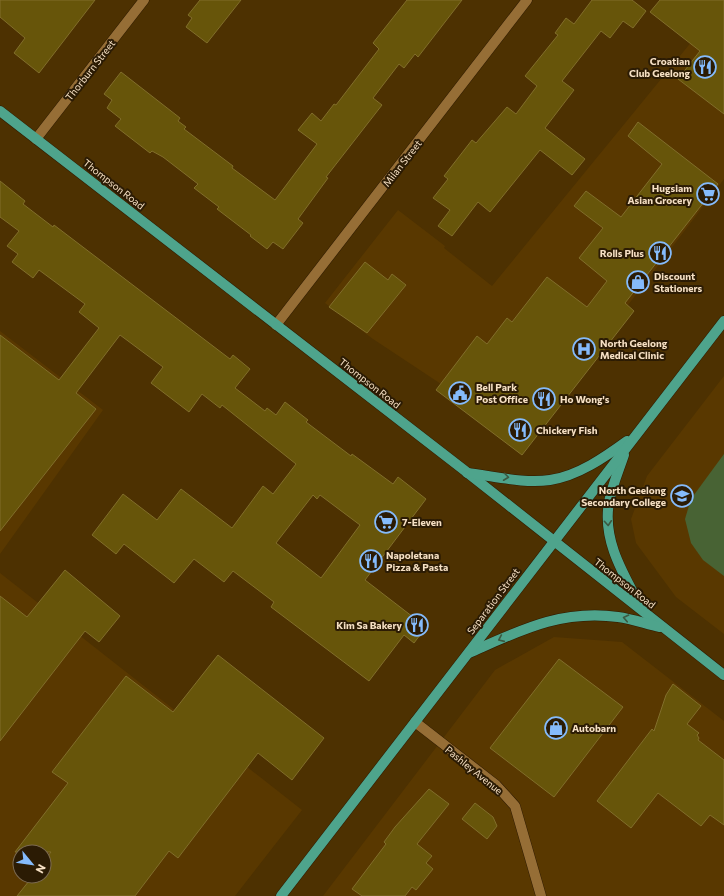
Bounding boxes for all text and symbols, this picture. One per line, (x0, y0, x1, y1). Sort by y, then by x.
street label: Thorburn Street (63, 37, 117, 103)
restaurant icon: Croatian Club Geelong (692, 54, 718, 80)
place label: Croatian Club Geelong (629, 55, 690, 79)
street label: Milan Street (380, 137, 424, 189)
street label: Thompson Road (81, 156, 147, 212)
supermarket icon: Hugsiam Asian Grocery (695, 181, 721, 207)
place label: Hugsiam Asian Grocery (627, 182, 693, 206)
restaurant icon: Rolls Plus (647, 240, 673, 266)
place label: Rolls Plus (600, 247, 644, 259)
shop icon: Discount Stationers (625, 269, 651, 295)
place label: Discount Stationers (654, 270, 702, 294)
hospital icon: North Geelong Medical Clinic (571, 336, 597, 362)
place label: North Geelong Medical Clinic (600, 337, 668, 361)
street label: Thompson Road (337, 355, 403, 411)
public building icon: Bell Park Post Office (447, 380, 473, 406)
place label: Bell Park Post Office (476, 381, 528, 405)
restaurant icon: Ho Wong's (531, 386, 557, 412)
place label: Ho Wong's (560, 393, 610, 405)
restaurant icon: Chickery Fish (507, 417, 533, 443)
place label: Chickery Fish (536, 424, 598, 436)
one-way arrow (503, 473, 509, 482)
school or university icon: North Geelong Secondary College (669, 483, 695, 509)
place label: North Geelong Secondary College (581, 484, 666, 508)
supermarket icon: 7-Eleven (373, 509, 399, 535)
place label: 7-Eleven (402, 516, 442, 528)
one-way arrow (603, 520, 612, 526)
restaurant icon: Napoletana Pizza & Pasta (358, 548, 384, 574)
place label: Napoletana Pizza & Pasta (386, 549, 448, 573)
street label: Thompson Road (592, 555, 658, 611)
street label: Separation Street (464, 565, 522, 637)
restaurant icon: Kim Sa Bakery (404, 612, 430, 638)
one-way arrow (623, 615, 629, 623)
place label: Kim Sa Bakery (336, 619, 403, 631)
one-way arrow (497, 634, 505, 642)
shop icon: Autobarn (543, 715, 569, 741)
place label: Autobarn (572, 722, 616, 734)
street label: Pashley Avenue (443, 743, 505, 797)
north arrow (12, 844, 52, 884)
text: N (33, 862, 49, 876)

